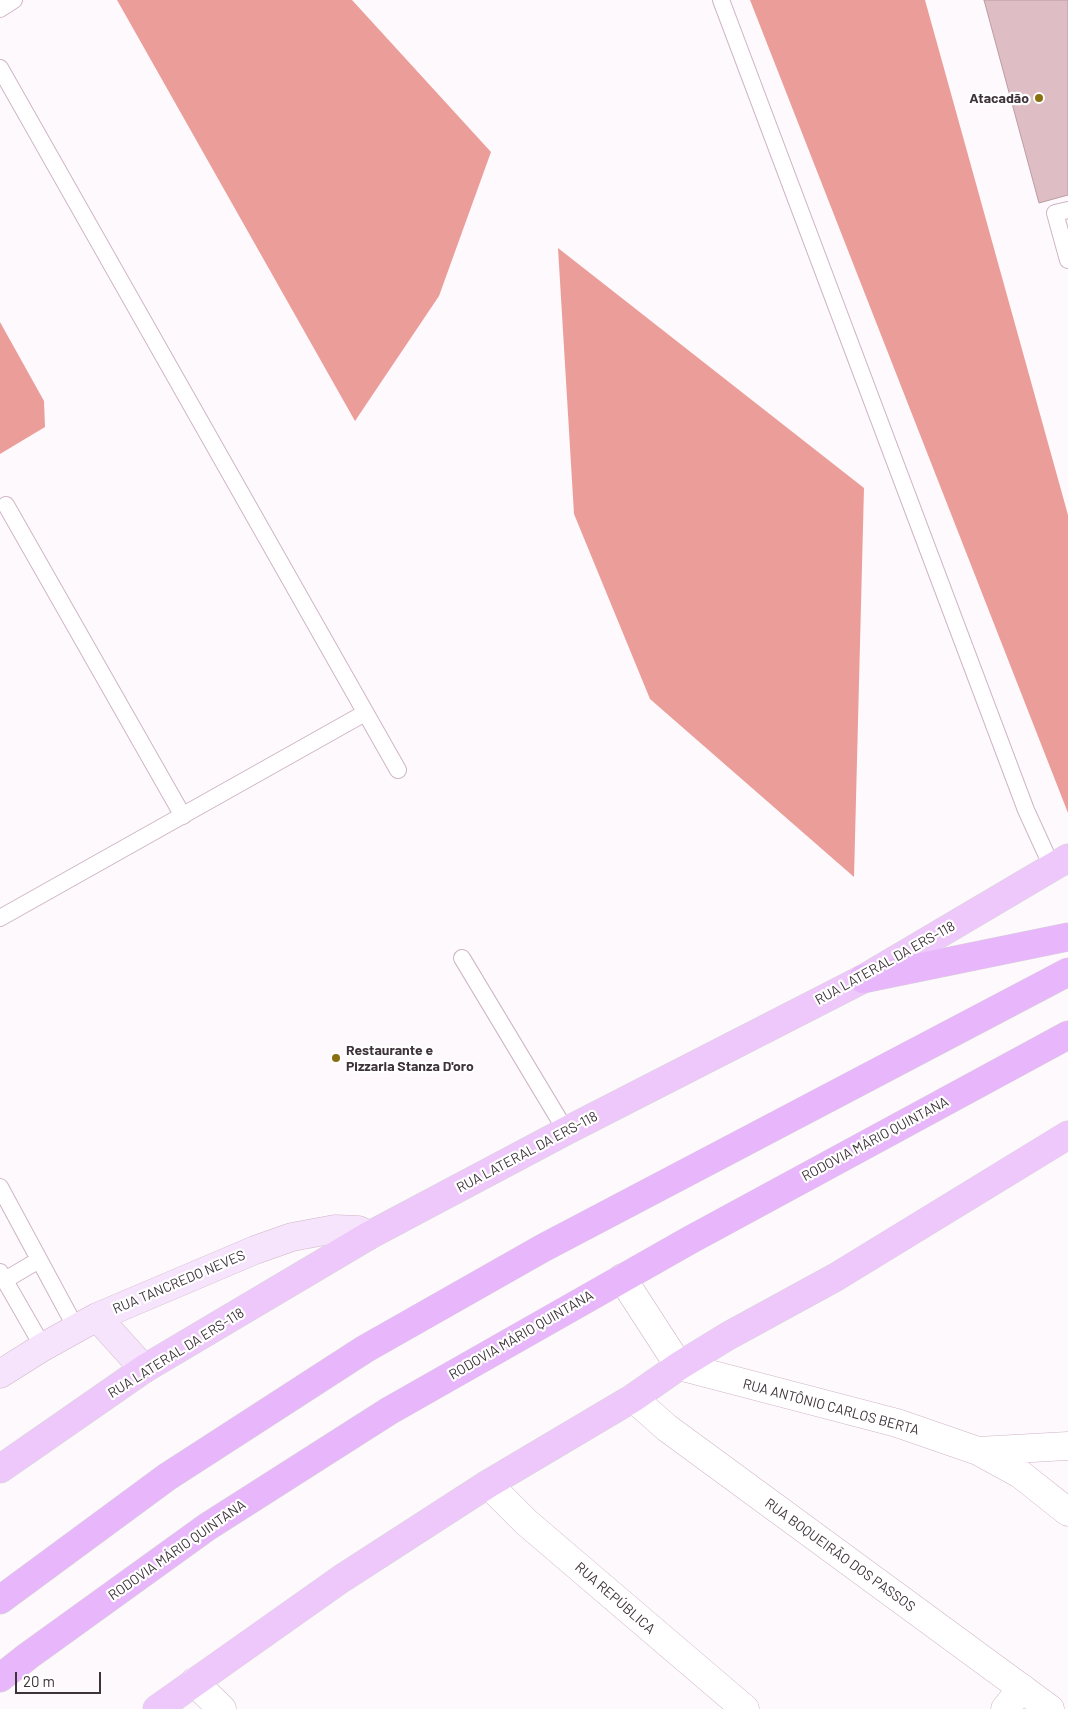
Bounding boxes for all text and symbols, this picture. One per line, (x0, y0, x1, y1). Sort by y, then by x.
place label: Atacadão (969, 90, 1029, 106)
marker: Atacadão (1033, 92, 1045, 104)
street label: RUA LATERAL DA ERS-118 (812, 918, 958, 1008)
place label: Restaurante e Pizzaria Stanza D'oro (346, 1042, 474, 1074)
marker: Restaurante e Pizzaria Stanza D'oro (330, 1052, 342, 1064)
street label: RODOVIA MÁRIO QUINTANA (799, 1093, 951, 1185)
street label: RUA LATERAL DA ERS-118 (454, 1108, 600, 1196)
street label: RUA TANCREDO NEVES (110, 1246, 248, 1318)
street label: RODOVIA MÁRIO QUINTANA (446, 1287, 596, 1383)
street label: RUA LATERAL DA ERS-118 (105, 1304, 247, 1402)
street label: RUA ANTÔNIO CARLOS BERTA (741, 1375, 921, 1439)
street label: RUA BOQUEIRÃO DOS PASSOS (761, 1495, 919, 1615)
street label: RODOVIA MÁRIO QUINTANA (105, 1496, 249, 1604)
street label: RUA REPÚBLICA (572, 1559, 658, 1637)
scale bar (18, 1662, 104, 1694)
text: 20 m (23, 1672, 55, 1690)

